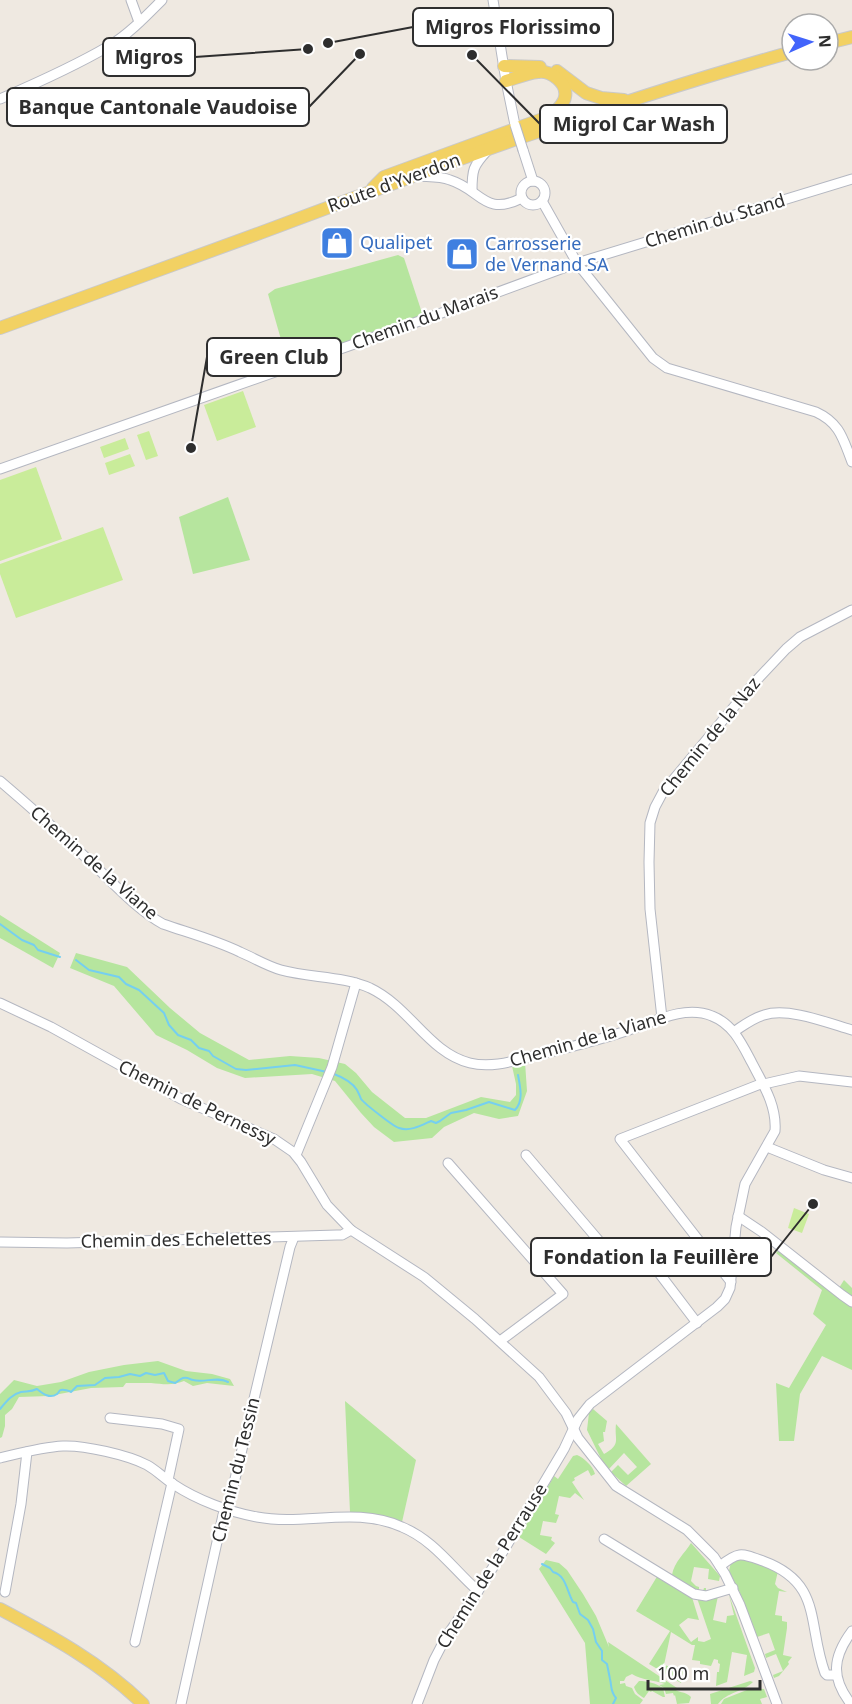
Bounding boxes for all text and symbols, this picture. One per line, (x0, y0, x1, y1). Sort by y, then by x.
callout: Migros Florissimo (413, 8, 613, 46)
north arrow (780, 12, 840, 72)
text: Migros Florissimo (425, 13, 601, 40)
text: N (814, 34, 836, 48)
callout: Migros (103, 38, 195, 76)
text: Migros (115, 43, 183, 70)
callout: Banque Cantonale Vaudoise (7, 88, 309, 126)
text: Banque Cantonale Vaudoise (19, 93, 297, 120)
callout: Migrol Car Wash (540, 105, 727, 143)
text: Migrol Car Wash (553, 110, 715, 137)
street label: Route d'Yverdon (324, 147, 463, 217)
street label: Chemin du Stand (642, 187, 788, 253)
shop icon: Qualipet (319, 225, 355, 261)
place label: Qualipet (360, 230, 433, 254)
place label: Carrosserie de Vernand SA (485, 231, 609, 276)
shop icon: Carrosserie de Vernand SA (444, 236, 480, 272)
street label: Chemin du Marais (348, 280, 501, 355)
callout: Green Club (207, 338, 341, 376)
text: Green Club (219, 343, 329, 370)
street label: Chemin de la Naz (653, 672, 765, 801)
street label: Chemin de la Viane (26, 800, 164, 924)
street label: Chemin de la Viane (507, 1004, 669, 1072)
street label: Chemin de Pernessy (115, 1054, 281, 1151)
street label: Chemin des Echelettes (80, 1225, 272, 1253)
callout: Fondation la Feuillère (531, 1238, 771, 1276)
text: Fondation la Feuillère (543, 1243, 759, 1270)
street label: Chemin du Tessin (205, 1395, 265, 1545)
street label: Chemin de la Perrause (430, 1478, 552, 1653)
scale bar (648, 1653, 760, 1691)
text: 100 m (657, 1661, 709, 1685)

